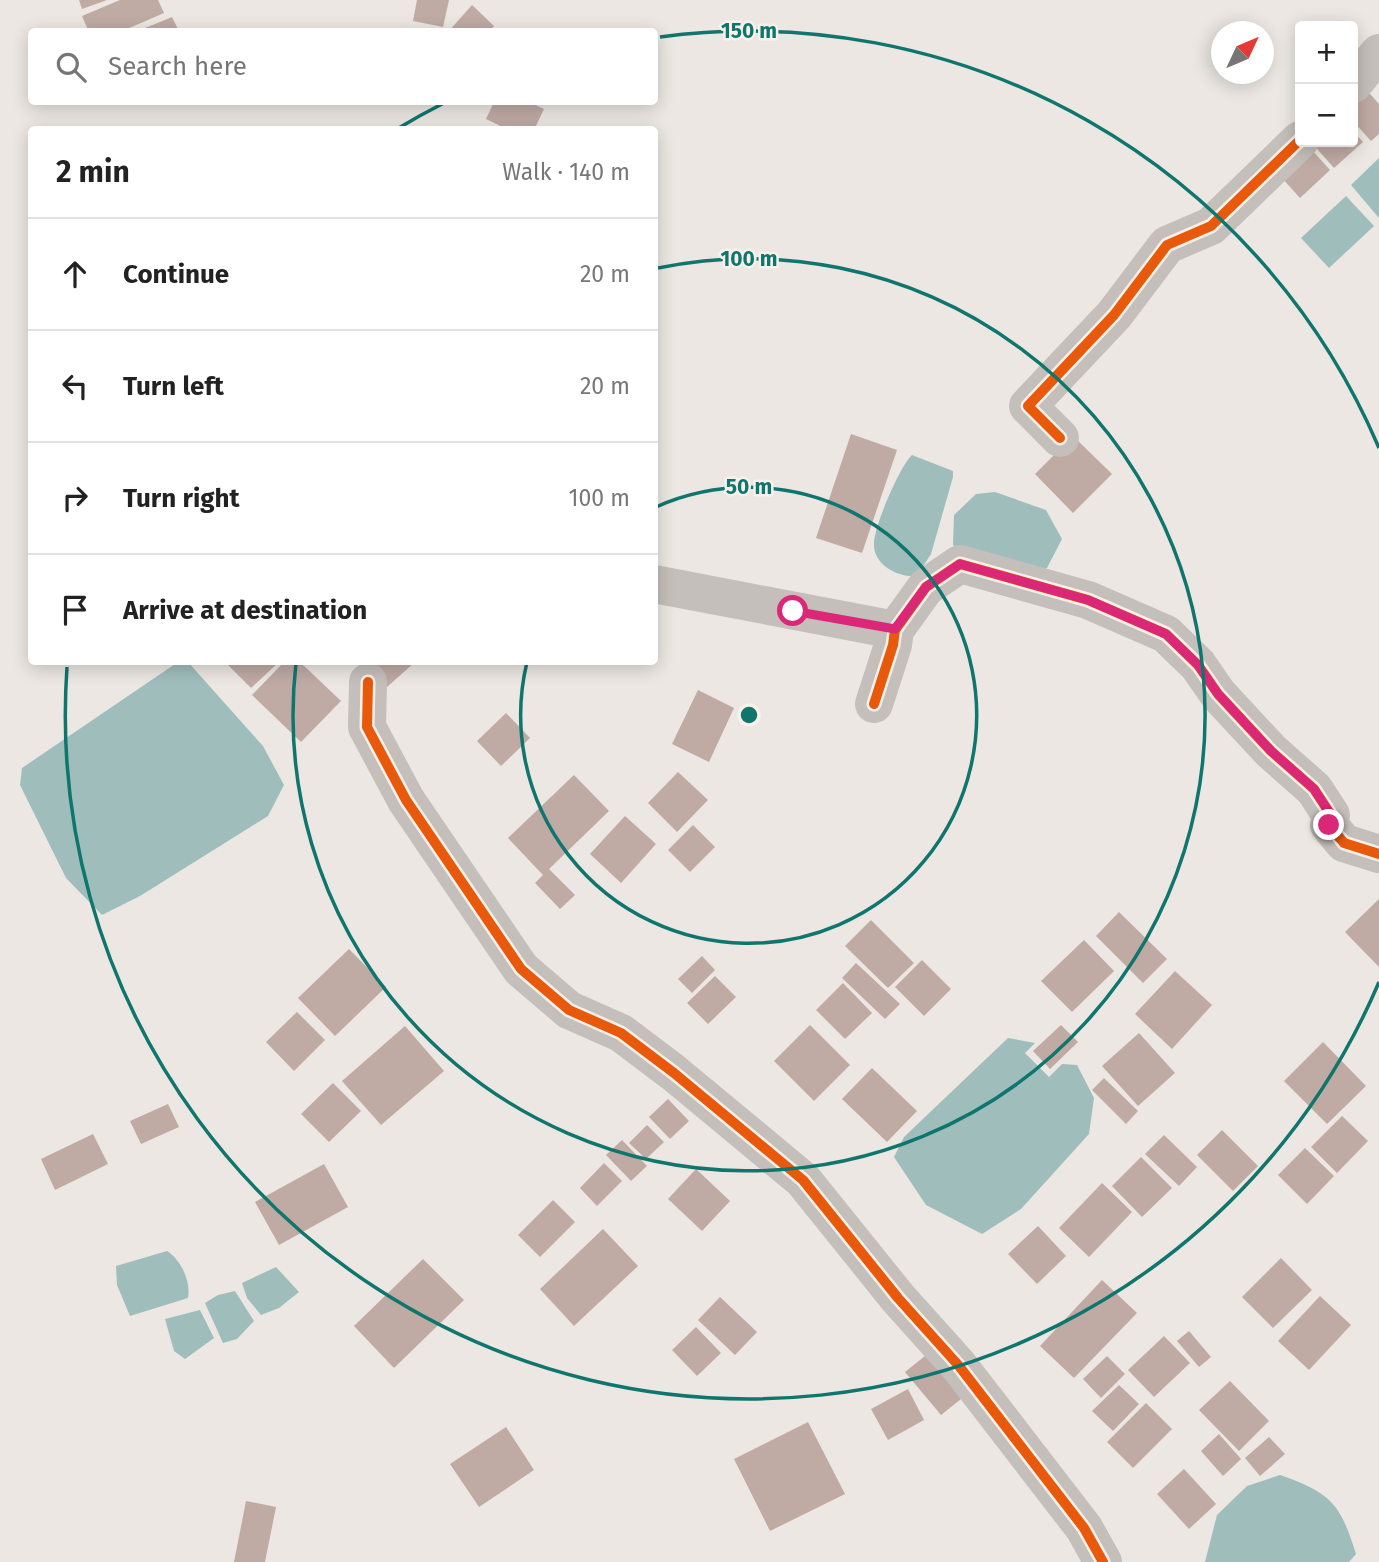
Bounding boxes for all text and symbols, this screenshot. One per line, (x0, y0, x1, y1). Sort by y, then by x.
text: 150 m (721, 18, 777, 44)
north arrow (1211, 21, 1274, 84)
map controls (1295, 21, 1358, 147)
button: + (1295, 21, 1358, 84)
search box (28, 28, 658, 105)
icon: search (52, 48, 90, 86)
text: Search here (108, 51, 247, 82)
button: − (1295, 84, 1358, 147)
text: 2 min (56, 154, 130, 190)
text: Walk · 140 m (502, 158, 630, 186)
text: 100 m (720, 246, 778, 272)
icon: ahead (56, 255, 94, 293)
text: Continue (123, 259, 229, 290)
text: 20 m (580, 260, 630, 288)
icon: left (56, 367, 94, 405)
text: Turn left (123, 371, 224, 402)
text: 20 m (580, 372, 630, 400)
text: 50 m (726, 474, 772, 500)
icon: right (56, 479, 94, 517)
text: Turn right (123, 483, 240, 514)
text: 100 m (569, 484, 630, 512)
icon: arrive (56, 591, 94, 629)
text: Arrive at destination (123, 595, 367, 626)
route start (777, 595, 808, 626)
centre of rings (737, 703, 761, 727)
route end (1313, 809, 1344, 840)

